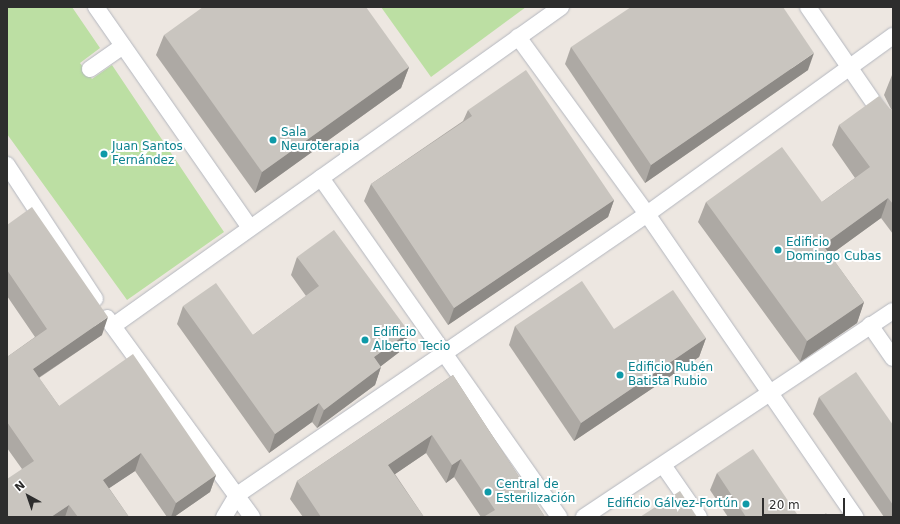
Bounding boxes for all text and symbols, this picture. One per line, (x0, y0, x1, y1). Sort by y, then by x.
place label: Sala Neuroterapia (281, 126, 360, 154)
marker: Sala Neuroterapia (268, 135, 278, 145)
place label: Juan Santos Fernández (112, 140, 183, 168)
marker: Juan Santos Fernández (99, 149, 109, 159)
place label: Edificio Domingo Cubas (786, 236, 881, 264)
marker: Edificio Domingo Cubas (773, 245, 783, 255)
place label: Edificio Alberto Tecio (373, 326, 450, 354)
marker: Edificio Alberto Tecio (360, 335, 370, 345)
place label: Edificio Rubén Batista Rubio (628, 361, 713, 389)
marker: Edificio Rubén Batista Rubio (615, 370, 625, 380)
north arrow (8, 476, 48, 516)
text: N (12, 478, 28, 494)
place label: Central de Esterilización (496, 478, 575, 506)
marker: Central de Esterilización (483, 487, 493, 497)
scale bar (764, 490, 847, 516)
place label: Edificio Gálvez-Fortún (607, 497, 738, 511)
text: 20 m (769, 498, 800, 512)
marker: Edificio Gálvez-Fortún (741, 499, 751, 509)

